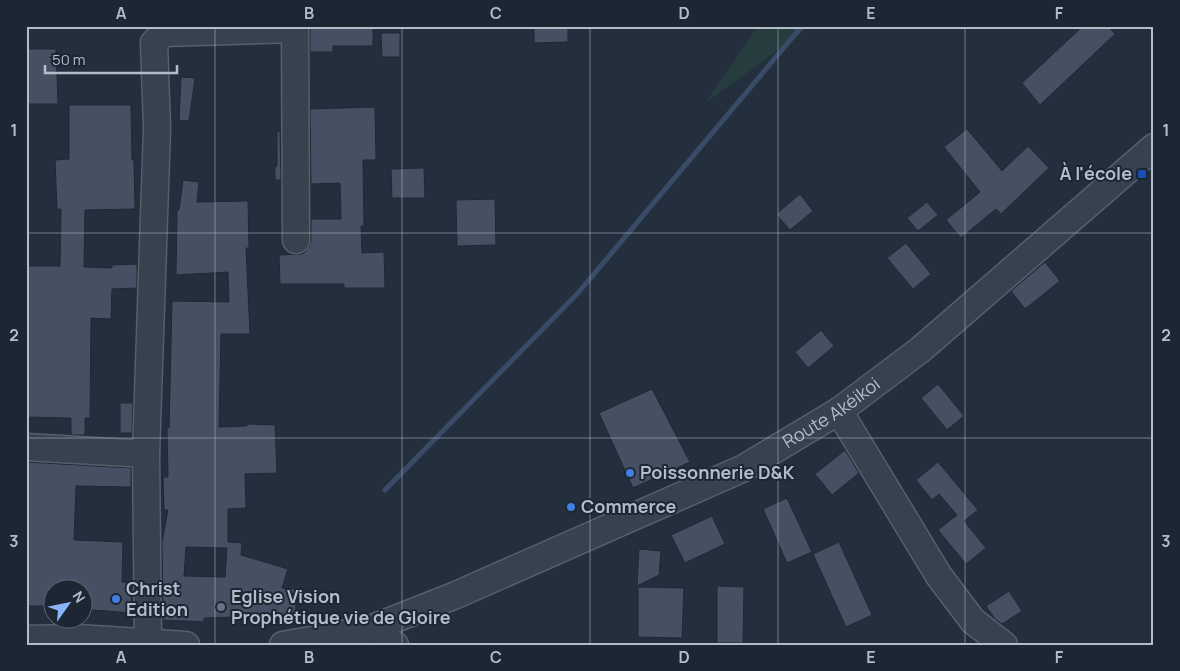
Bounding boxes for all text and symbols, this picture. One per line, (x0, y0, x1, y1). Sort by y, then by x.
text: A (116, 2, 127, 24)
text: B (304, 2, 314, 24)
text: C (490, 2, 502, 24)
text: D (678, 2, 690, 24)
text: E (866, 2, 876, 24)
text: F (1055, 2, 1064, 24)
scale bar (45, 42, 178, 74)
text: 50 m (52, 49, 86, 70)
text: 1 (10, 119, 18, 141)
text: 1 (1162, 119, 1170, 141)
place label: À l'école (1060, 161, 1132, 185)
marker: À l'école (1136, 168, 1148, 180)
text: 2 (9, 324, 19, 346)
text: 2 (1161, 324, 1171, 346)
street label: Route Akéikoi (778, 371, 884, 453)
place label: Poissonnerie D&K (640, 460, 795, 484)
marker: Poissonnerie D&K (624, 467, 636, 479)
place label: Commerce (581, 494, 677, 518)
marker: Commerce (565, 501, 577, 513)
text: 3 (9, 530, 19, 552)
text: 3 (1161, 530, 1171, 552)
place label: Christ Edition (126, 576, 188, 621)
north arrow (42, 578, 92, 628)
place label: Eglise Vision Prophétique vie de Gloire (231, 584, 451, 629)
text: N (69, 587, 90, 606)
marker: Christ Edition (110, 593, 122, 605)
marker: Eglise Vision Prophétique vie de Gloire (215, 601, 227, 613)
text: A (116, 646, 127, 668)
text: B (304, 646, 314, 668)
text: C (490, 646, 502, 668)
text: D (678, 646, 690, 668)
text: E (866, 646, 876, 668)
text: F (1055, 646, 1064, 668)

